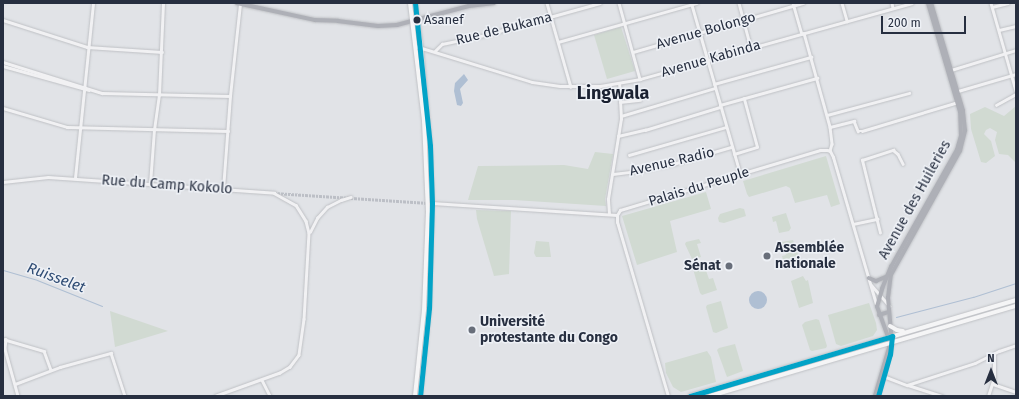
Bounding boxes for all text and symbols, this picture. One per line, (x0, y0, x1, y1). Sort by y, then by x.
scale bar (883, 8, 968, 34)
street label: Rue de Bukama (454, 9, 554, 49)
street label: Avenue Bolongo (654, 9, 758, 53)
place label: Asanef (424, 12, 464, 28)
marker: Asanef (412, 15, 422, 25)
text: 200 m (888, 16, 921, 30)
street label: Avenue Kabinda (659, 37, 763, 81)
district label: Lingwala (577, 82, 649, 104)
street label: Avenue des Huileries (875, 138, 955, 262)
street label: Avenue Radio (628, 144, 716, 180)
street label: Palais du Peuple (647, 164, 751, 210)
street label: Rue du Camp Kokolo (101, 172, 233, 198)
place label: Assemblée nationale (775, 240, 844, 272)
marker: Assemblée nationale (762, 251, 772, 261)
place label: Sénat (684, 258, 721, 274)
water label: Ruisselet (24, 259, 88, 297)
marker: Sénat (724, 261, 734, 271)
place label: Université protestante du Congo (480, 314, 618, 346)
marker: Université protestante du Congo (467, 325, 477, 335)
north arrow (971, 351, 1011, 391)
text: N (987, 352, 995, 365)

